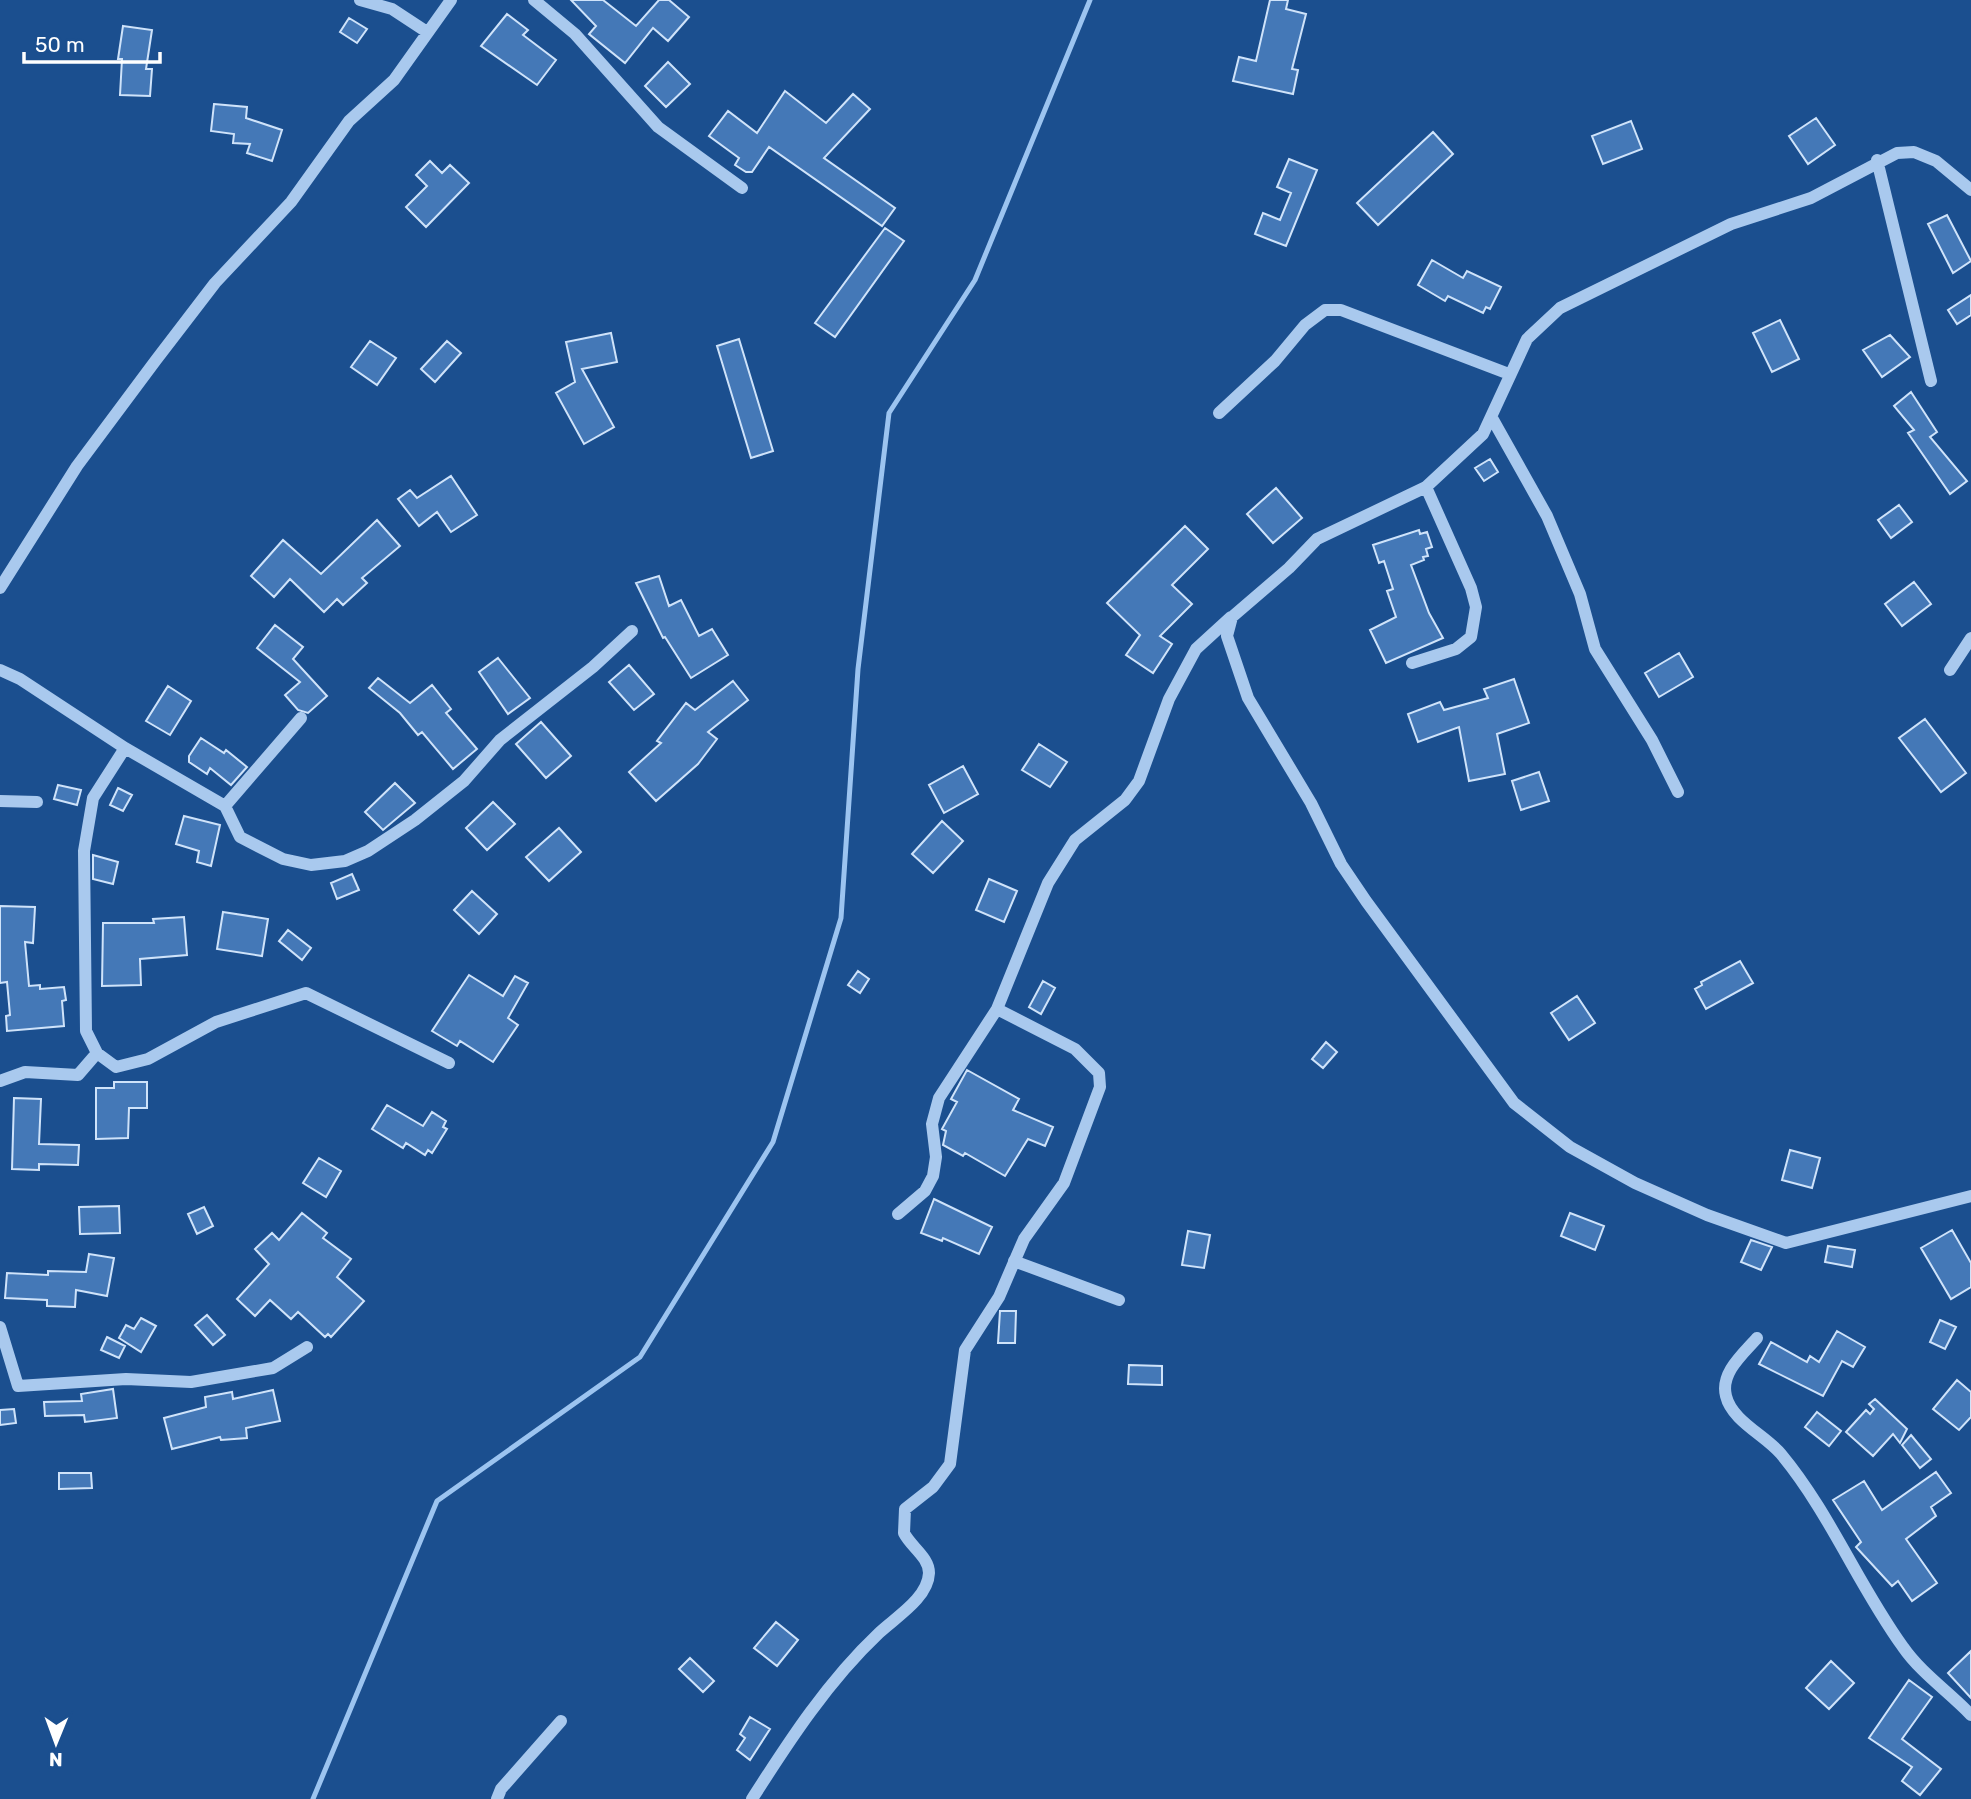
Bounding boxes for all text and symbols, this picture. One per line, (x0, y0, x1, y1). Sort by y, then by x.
scale bar (24, 21, 161, 65)
text: 50 m (35, 32, 85, 57)
north arrow (21, 1708, 91, 1778)
text: N (49, 1748, 63, 1771)

